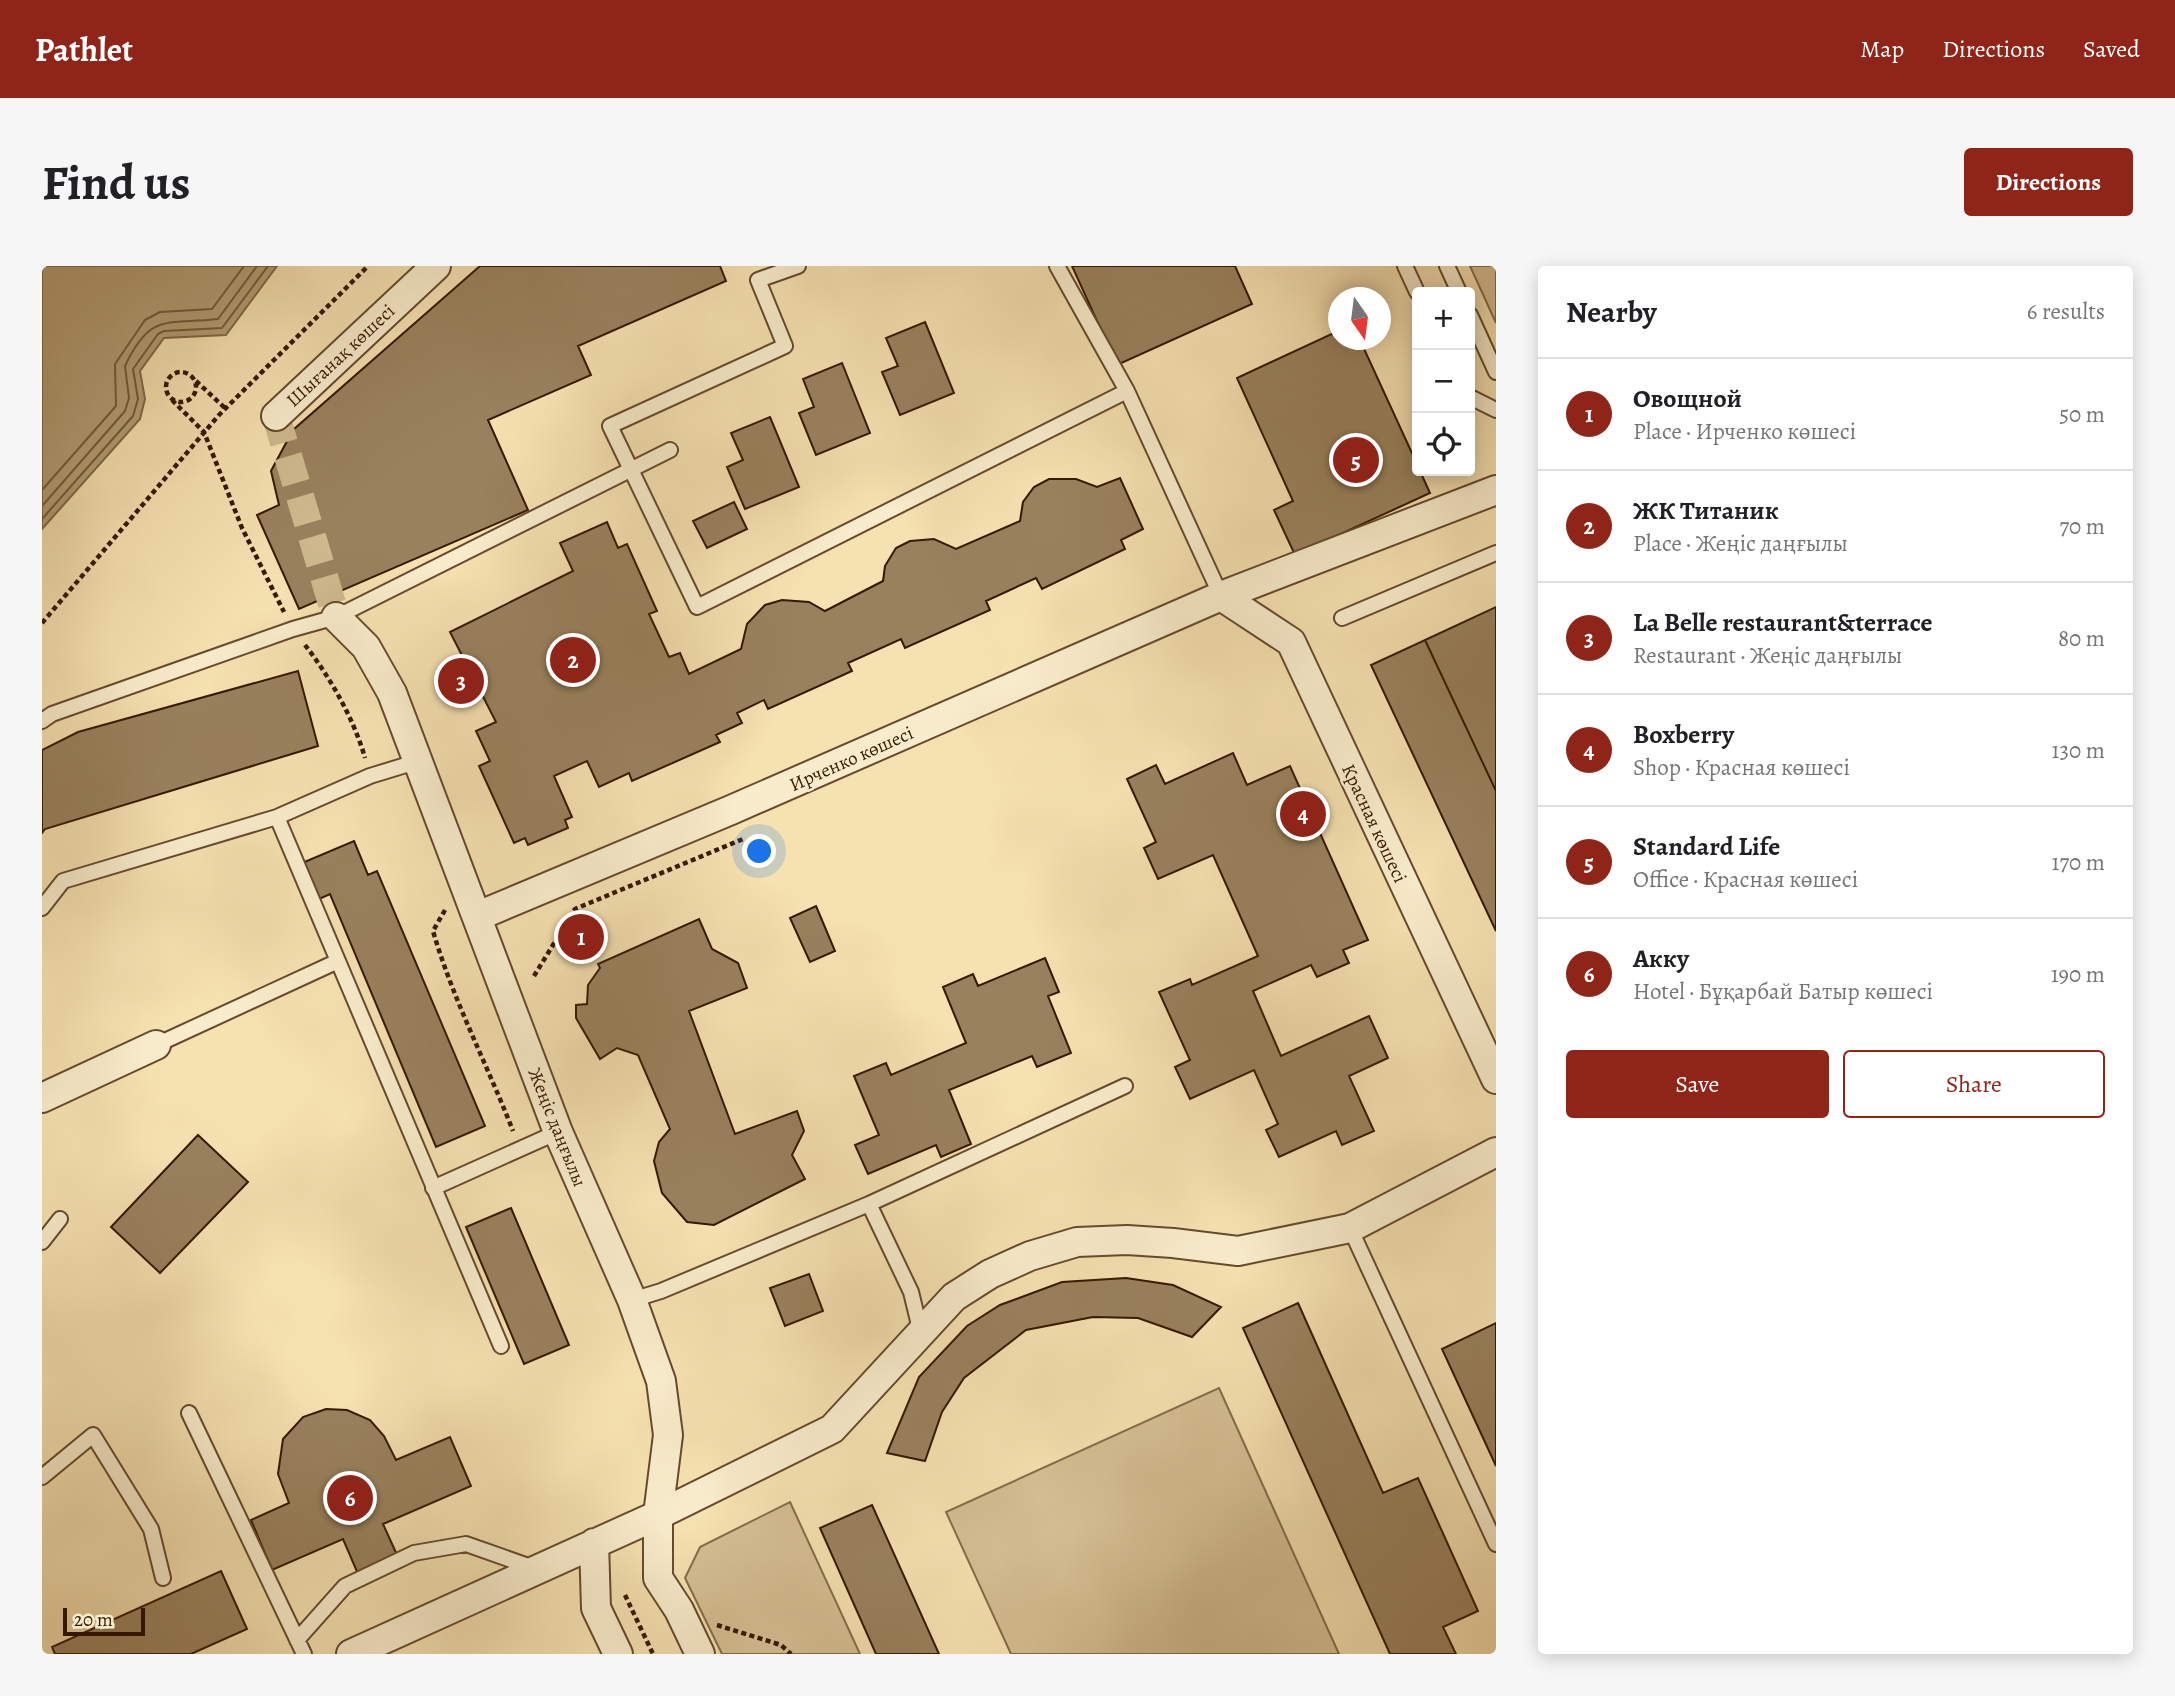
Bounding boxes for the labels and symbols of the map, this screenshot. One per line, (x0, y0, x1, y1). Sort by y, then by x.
north arrow (1328, 287, 1391, 350)
street label: Шығанақ көшесі (281, 298, 401, 413)
pin: 5 (1333, 434, 1379, 486)
pin: 2 (550, 634, 596, 686)
pin: 3 (438, 655, 484, 707)
street label: Ирченко көшесі (785, 720, 917, 798)
street label: Красная көшесі (1335, 760, 1413, 887)
pin: 4 (1280, 788, 1326, 840)
your location (742, 834, 776, 868)
pin: 1 (558, 911, 604, 963)
street label: Жеңіс даңғылы (521, 1064, 593, 1191)
pin: 6 (327, 1472, 373, 1524)
scale bar (63, 1605, 145, 1637)

